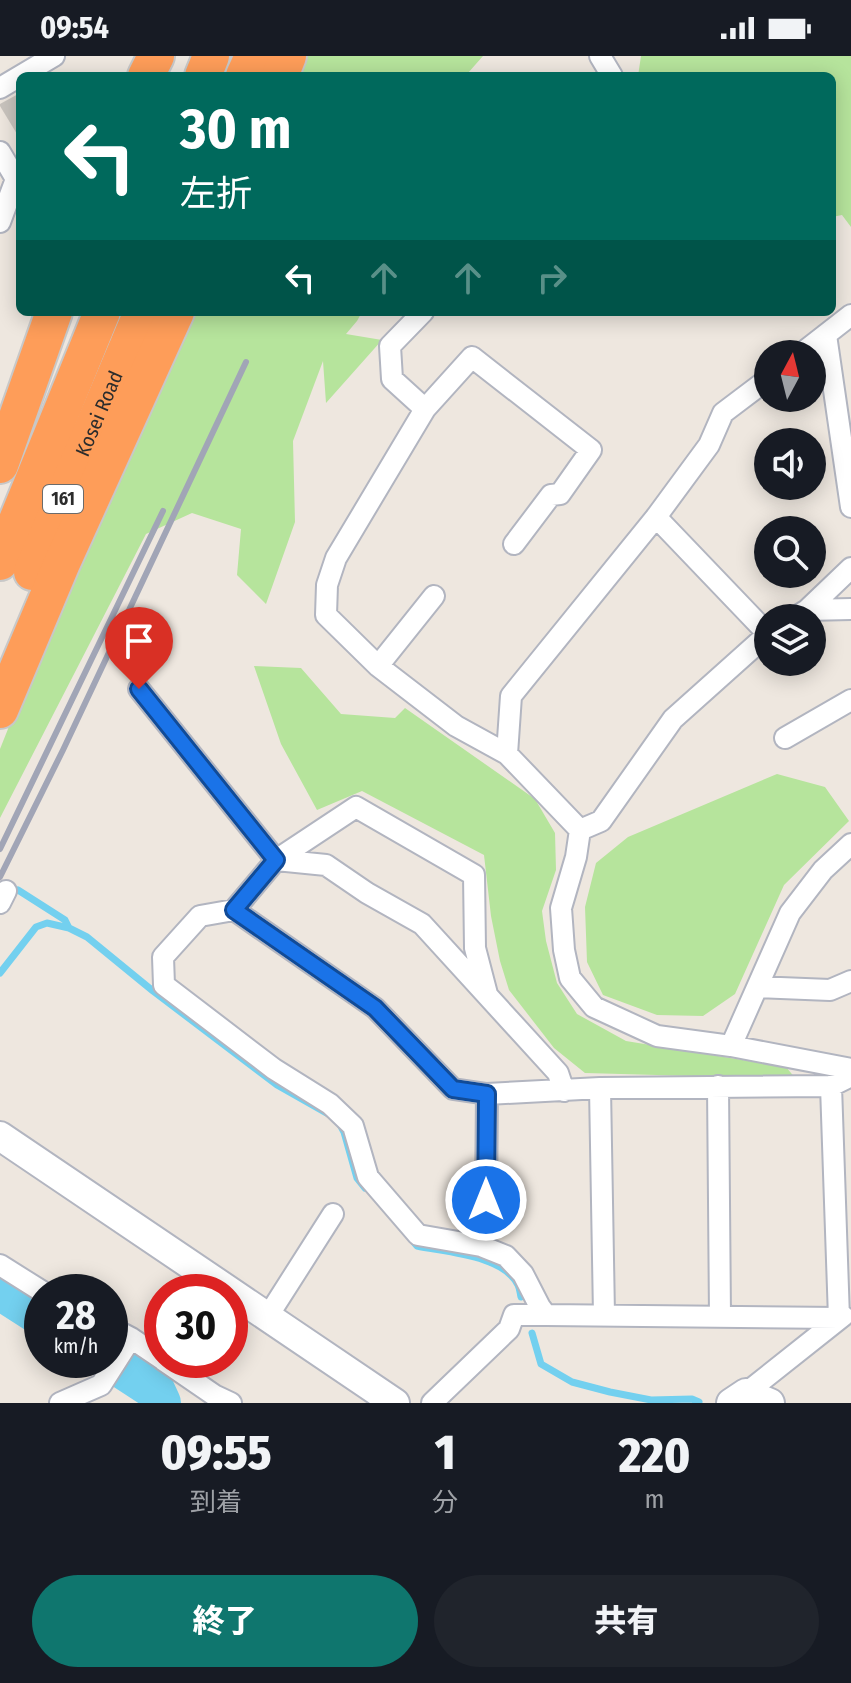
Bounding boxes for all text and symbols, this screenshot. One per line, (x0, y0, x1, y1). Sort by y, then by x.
text: 09:54 (40, 10, 109, 46)
text: 30 m (180, 96, 291, 163)
icon: left (48, 104, 152, 208)
text: 左折 (180, 172, 252, 216)
icon: left (278, 256, 322, 300)
icon: ahead (362, 256, 406, 300)
icon: ahead (446, 256, 490, 300)
icon: right (530, 256, 574, 300)
north arrow (754, 340, 826, 412)
map controls (754, 340, 826, 676)
street label: Kosei Road (70, 367, 128, 460)
button: sound (754, 428, 826, 500)
road number: 161 (43, 485, 83, 513)
button: search (754, 516, 826, 588)
button: layers (754, 604, 826, 676)
pin (105, 607, 173, 689)
icon: arrive (117, 619, 161, 663)
position arrow (444, 1158, 528, 1242)
speed limit sign: 30 (144, 1274, 248, 1378)
text: 28 (56, 1292, 96, 1340)
text: km/h (54, 1334, 98, 1358)
text: 09:55 (161, 1424, 272, 1482)
text: 1 (435, 1424, 456, 1482)
text: 220 (619, 1427, 690, 1485)
text: m (645, 1484, 665, 1515)
text: 到着 (190, 1487, 242, 1518)
text: 分 (432, 1487, 458, 1518)
button: 終了 (32, 1575, 418, 1667)
button: 共有 (434, 1575, 819, 1667)

